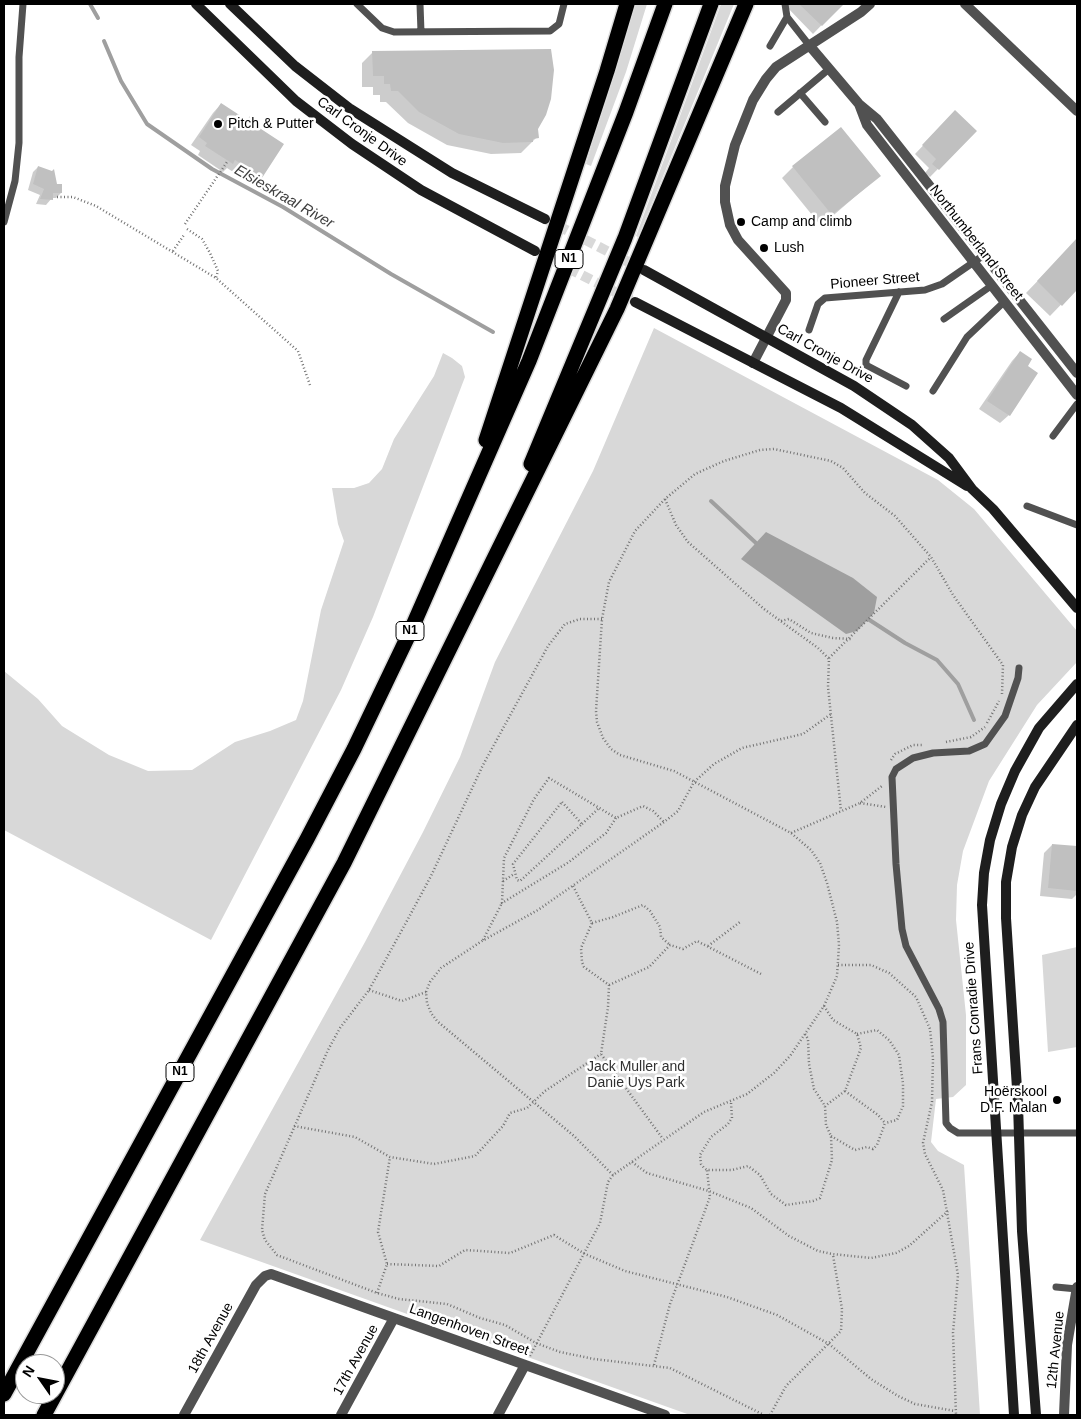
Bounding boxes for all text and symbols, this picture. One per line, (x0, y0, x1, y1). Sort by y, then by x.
street label: Carl Cronje Drive (314, 94, 410, 170)
place label: Pitch & Putter (228, 116, 314, 132)
marker: Pitch & Putter (212, 118, 224, 130)
water label: Elsieskraal River (231, 161, 337, 233)
street label: Northumberland Street (926, 182, 1026, 304)
place label: Camp and climb (751, 214, 852, 230)
marker: Camp and climb (735, 216, 747, 228)
place label: Lush (774, 240, 804, 256)
marker: Lush (758, 242, 770, 254)
road number: N1 (555, 250, 583, 268)
street label: Pioneer Street (830, 269, 920, 293)
street label: Carl Cronje Drive (774, 321, 876, 387)
road number: N1 (396, 622, 424, 640)
street label: Frans Conradie Drive (961, 941, 987, 1075)
park label: Jack Muller and Danie Uys Park (587, 1059, 685, 1092)
road number: N1 (166, 1062, 194, 1082)
place label: Hoërskool D.F. Malan (980, 1084, 1047, 1116)
marker: Hoërskool D.F. Malan (1051, 1094, 1063, 1106)
street label: 18th Avenue (185, 1300, 237, 1376)
street label: Langenhoven Street (407, 1301, 531, 1359)
street label: 12th Avenue (1044, 1310, 1068, 1390)
street label: 17th Avenue (330, 1322, 382, 1398)
north arrow (15, 1354, 65, 1404)
text: N (19, 1363, 38, 1380)

